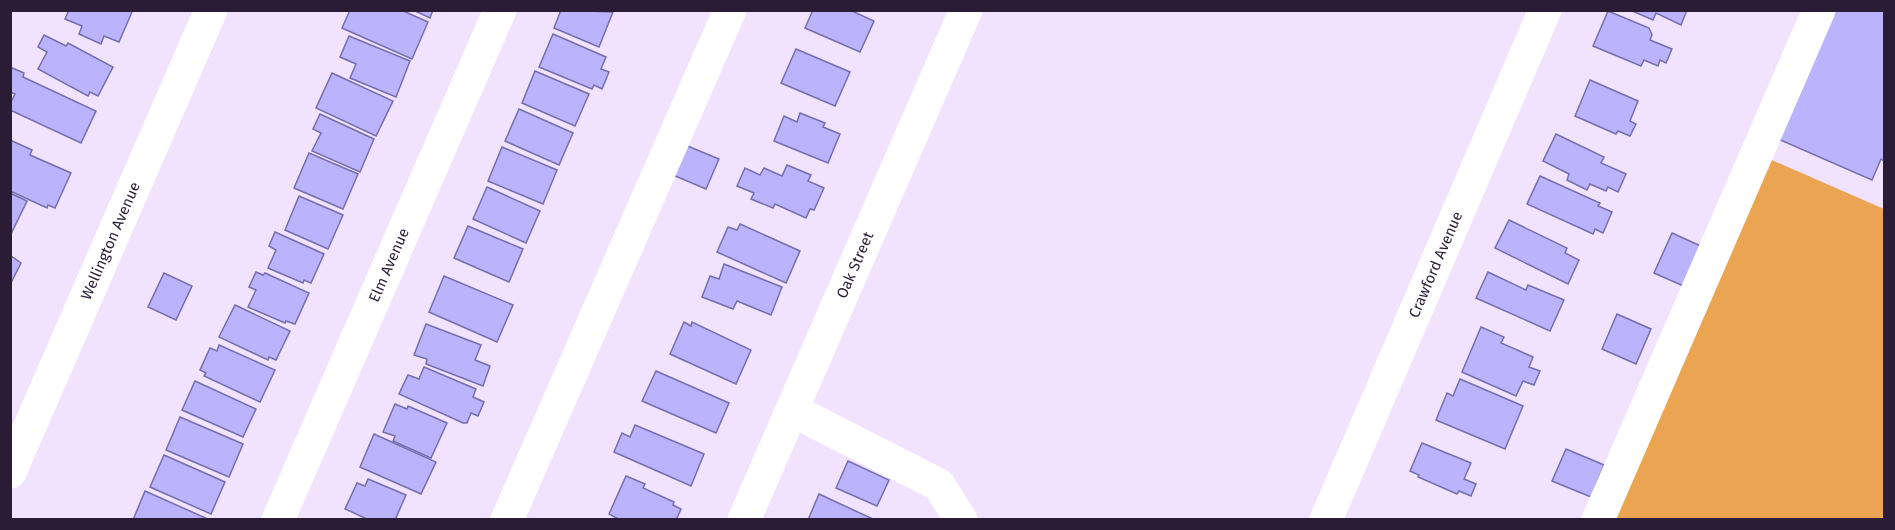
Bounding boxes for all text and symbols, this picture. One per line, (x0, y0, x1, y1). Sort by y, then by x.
street label: Wellington Avenue (77, 179, 144, 303)
street label: Crawford Avenue (1405, 209, 1466, 321)
street label: Elm Avenue (365, 225, 413, 305)
street label: Oak Street (833, 229, 878, 301)

